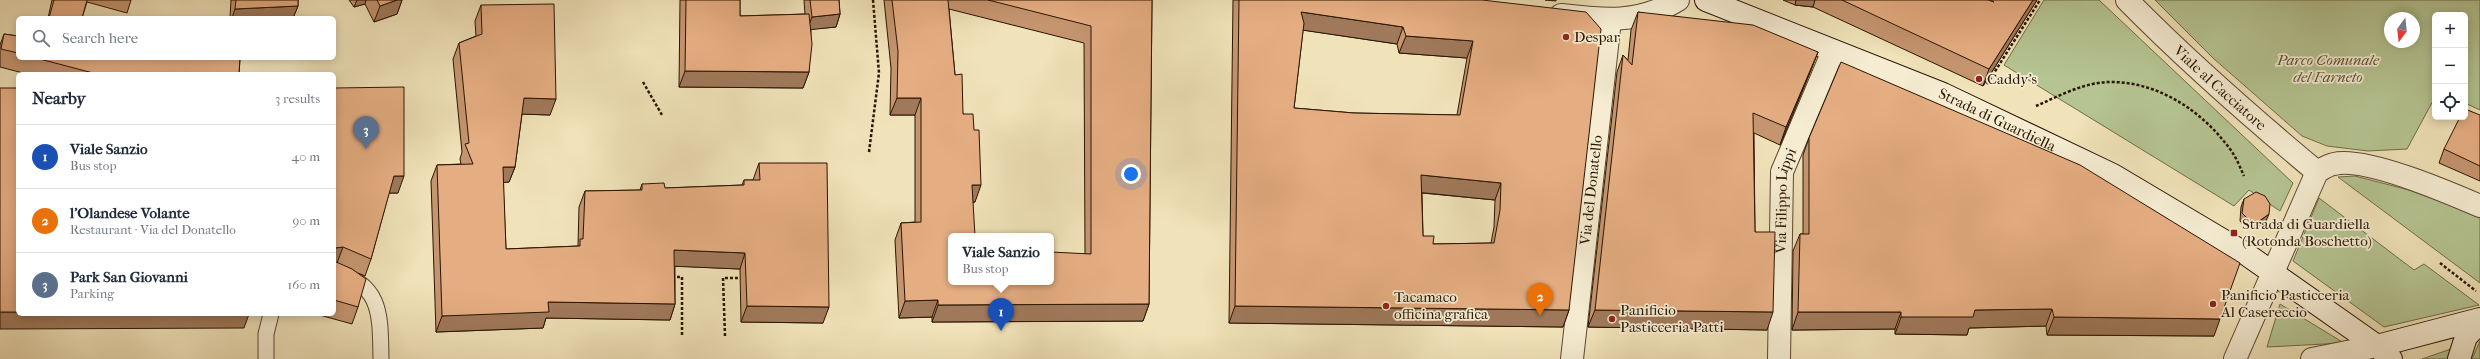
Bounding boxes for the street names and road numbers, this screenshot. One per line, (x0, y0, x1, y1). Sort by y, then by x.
street label: Viale al Cacciatore (2169, 41, 2270, 134)
street label: Strada di Guardiella (1936, 84, 2060, 156)
street label: Via del Donatello (1576, 134, 1606, 247)
street label: Via Filippo Lippi (1772, 145, 1800, 254)

